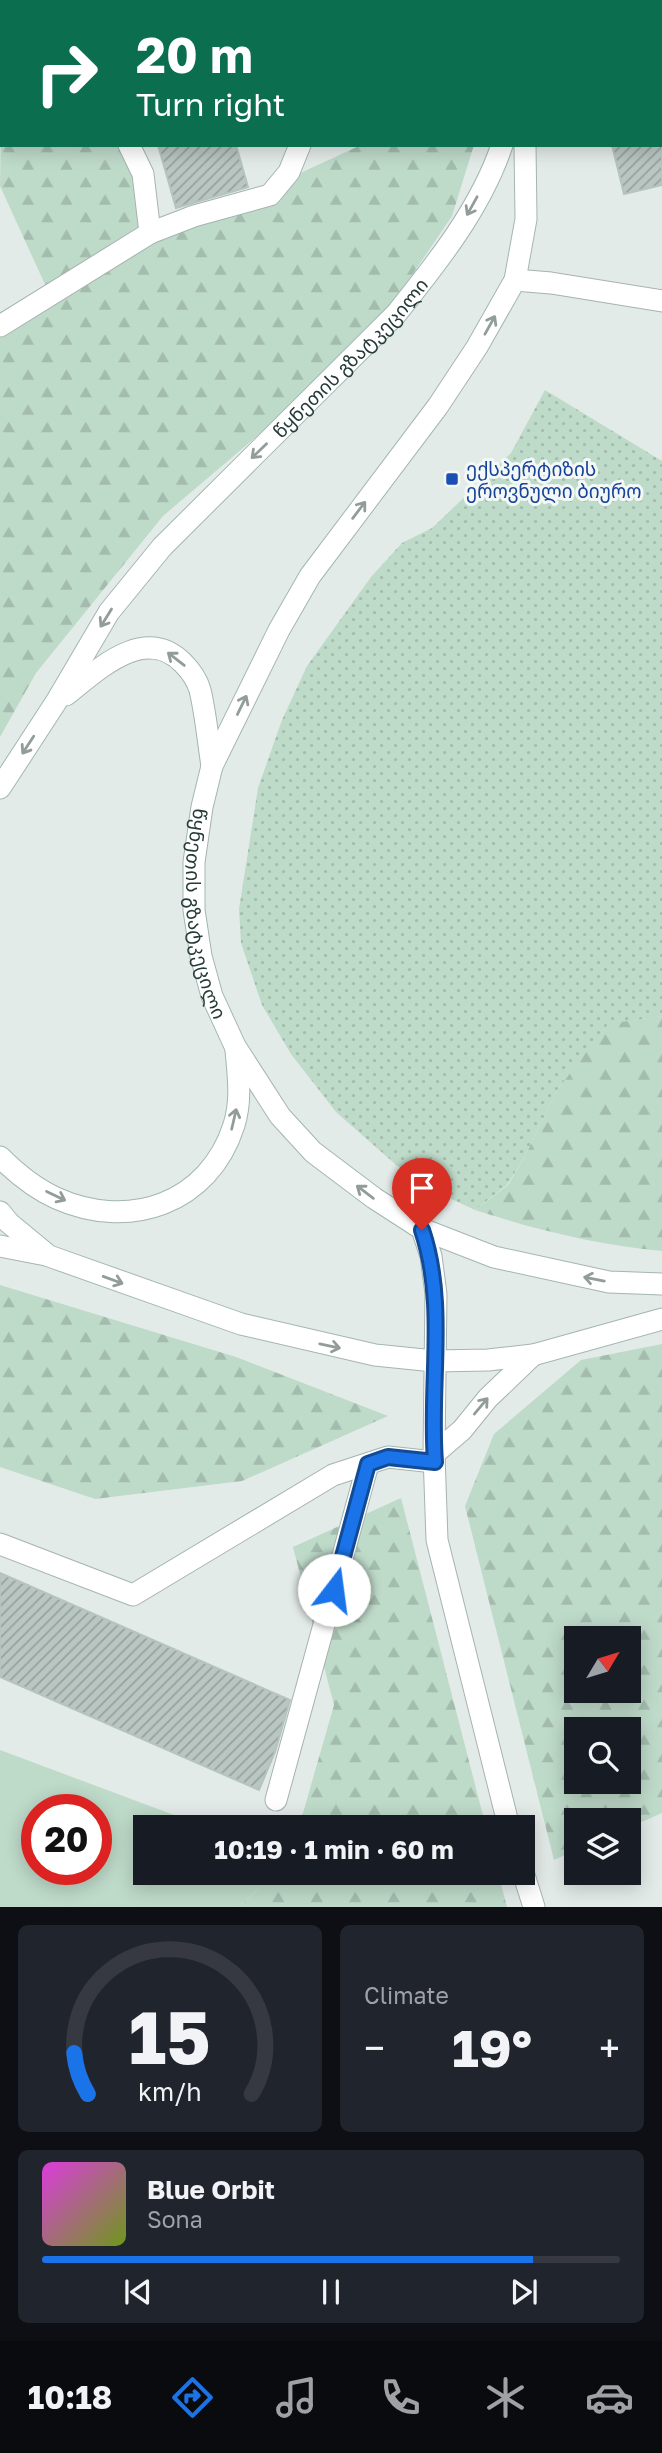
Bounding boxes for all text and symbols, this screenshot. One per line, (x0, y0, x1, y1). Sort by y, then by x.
text: 20 m (136, 25, 253, 84)
icon: right (21, 28, 112, 119)
text: Turn right (136, 85, 285, 123)
one-way arrow (465, 196, 479, 216)
street label: წყნეთის გზატკეცილი (267, 273, 432, 442)
one-way arrow (483, 315, 497, 335)
one-way arrow (251, 442, 268, 459)
place label: ექსპერტიზის ეროვნული ბიურო (466, 457, 642, 504)
marker: ექსპერტიზის ეროვნული ბიურო (444, 471, 460, 487)
one-way arrow (351, 501, 366, 520)
one-way arrow (98, 608, 112, 628)
one-way arrow (168, 651, 186, 666)
one-way arrow (236, 695, 250, 716)
one-way arrow (21, 735, 35, 754)
street label: წყნეთის გზატკეცილი (181, 807, 232, 1022)
one-way arrow (228, 1108, 241, 1131)
pin (392, 1158, 452, 1230)
icon: arrive (403, 1169, 441, 1207)
one-way arrow (356, 1185, 375, 1200)
one-way arrow (45, 1190, 66, 1203)
one-way arrow (583, 1272, 606, 1285)
one-way arrow (102, 1274, 123, 1287)
one-way arrow (318, 1339, 341, 1353)
one-way arrow (474, 1397, 489, 1415)
position arrow (297, 1553, 371, 1627)
north arrow (564, 1626, 640, 1703)
map controls (564, 1626, 641, 1885)
button: search (564, 1717, 641, 1794)
speed limit sign: 20 (21, 1794, 112, 1885)
button: layers (564, 1808, 641, 1885)
text: 10:19 · 1 min · 60 m (214, 1834, 454, 1865)
text: Climate (364, 1981, 449, 2009)
text: 15 (129, 1994, 211, 2081)
text: 19° (452, 2016, 532, 2078)
text: − (364, 2025, 385, 2070)
text: + (599, 2025, 620, 2070)
text: km/h (138, 2076, 202, 2107)
text: Blue Orbit (147, 2174, 275, 2205)
text: Sona (147, 2205, 203, 2233)
icon: previous (119, 2273, 157, 2311)
icon: pause (312, 2273, 350, 2311)
icon: next (505, 2273, 543, 2311)
icon: directions (168, 2373, 217, 2422)
icon: music (272, 2373, 321, 2422)
icon: phone (376, 2373, 425, 2422)
icon: climate (481, 2373, 530, 2422)
icon: car (585, 2373, 634, 2422)
text: 10:18 (28, 2378, 112, 2416)

